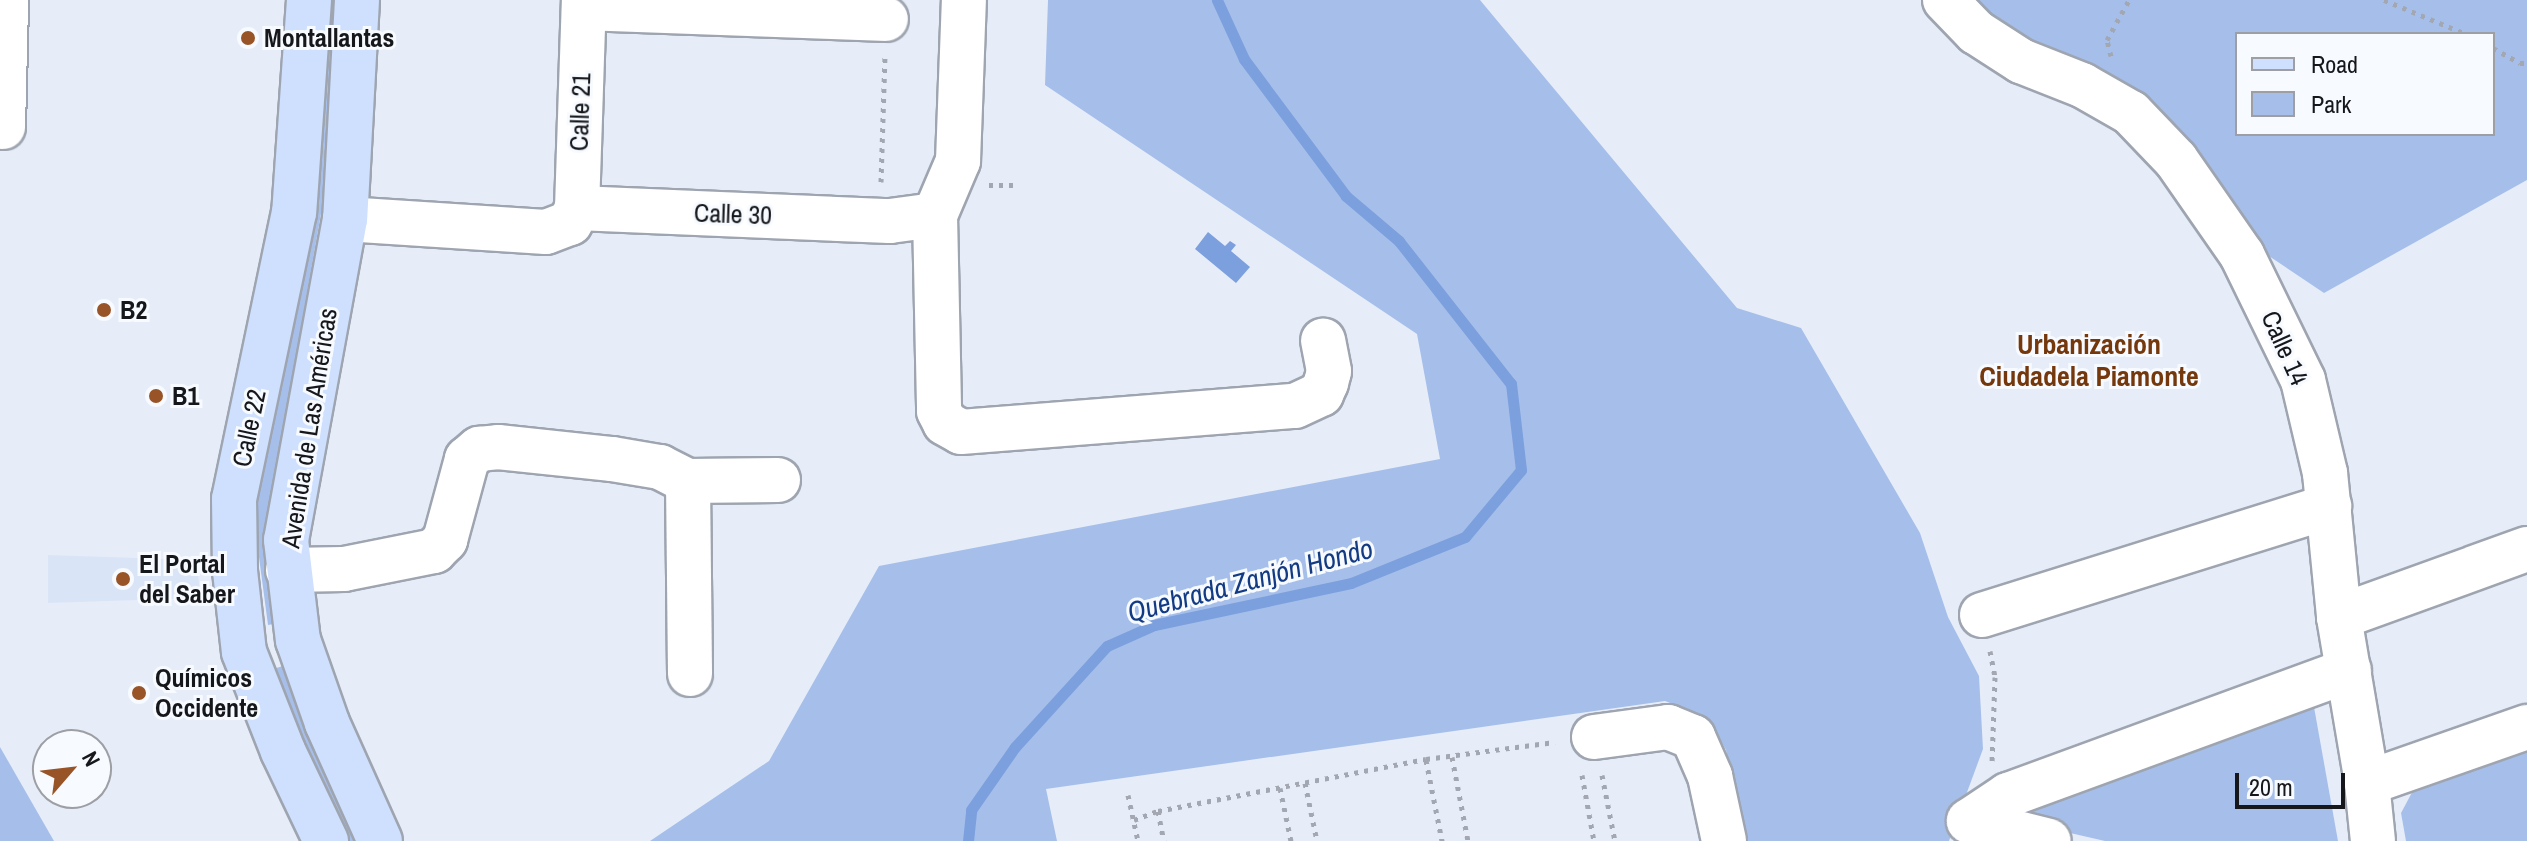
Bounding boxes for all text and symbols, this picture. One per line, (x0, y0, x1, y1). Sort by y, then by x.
place label: Montallantas (264, 22, 394, 54)
marker: Montallantas (239, 29, 257, 47)
legend (2235, 32, 2495, 136)
text: Road (2311, 48, 2358, 80)
street label: Calle 21 (563, 72, 597, 152)
text: Park (2311, 88, 2351, 120)
street label: Calle 30 (693, 197, 773, 231)
place label: B2 (120, 294, 147, 326)
marker: B2 (95, 301, 113, 319)
street label: Avenida de Las Américas (275, 305, 343, 551)
street label: Calle 14 (2255, 306, 2315, 390)
district label: Urbanización Ciudadela Piamonte (1979, 327, 2199, 393)
place label: B1 (172, 380, 199, 412)
marker: B1 (147, 387, 165, 405)
street label: Calle 22 (226, 387, 272, 469)
water label: Quebrada Zanjón Hondo (1124, 531, 1376, 629)
place label: El Portal del Saber (139, 548, 235, 610)
marker: El Portal del Saber (114, 570, 132, 588)
place label: Químicos Occidente (155, 662, 258, 724)
marker: Químicos Occidente (130, 684, 148, 702)
north arrow (32, 729, 112, 809)
text: N (75, 746, 108, 771)
scale bar (2239, 757, 2349, 807)
text: 20 m (2249, 771, 2293, 803)

